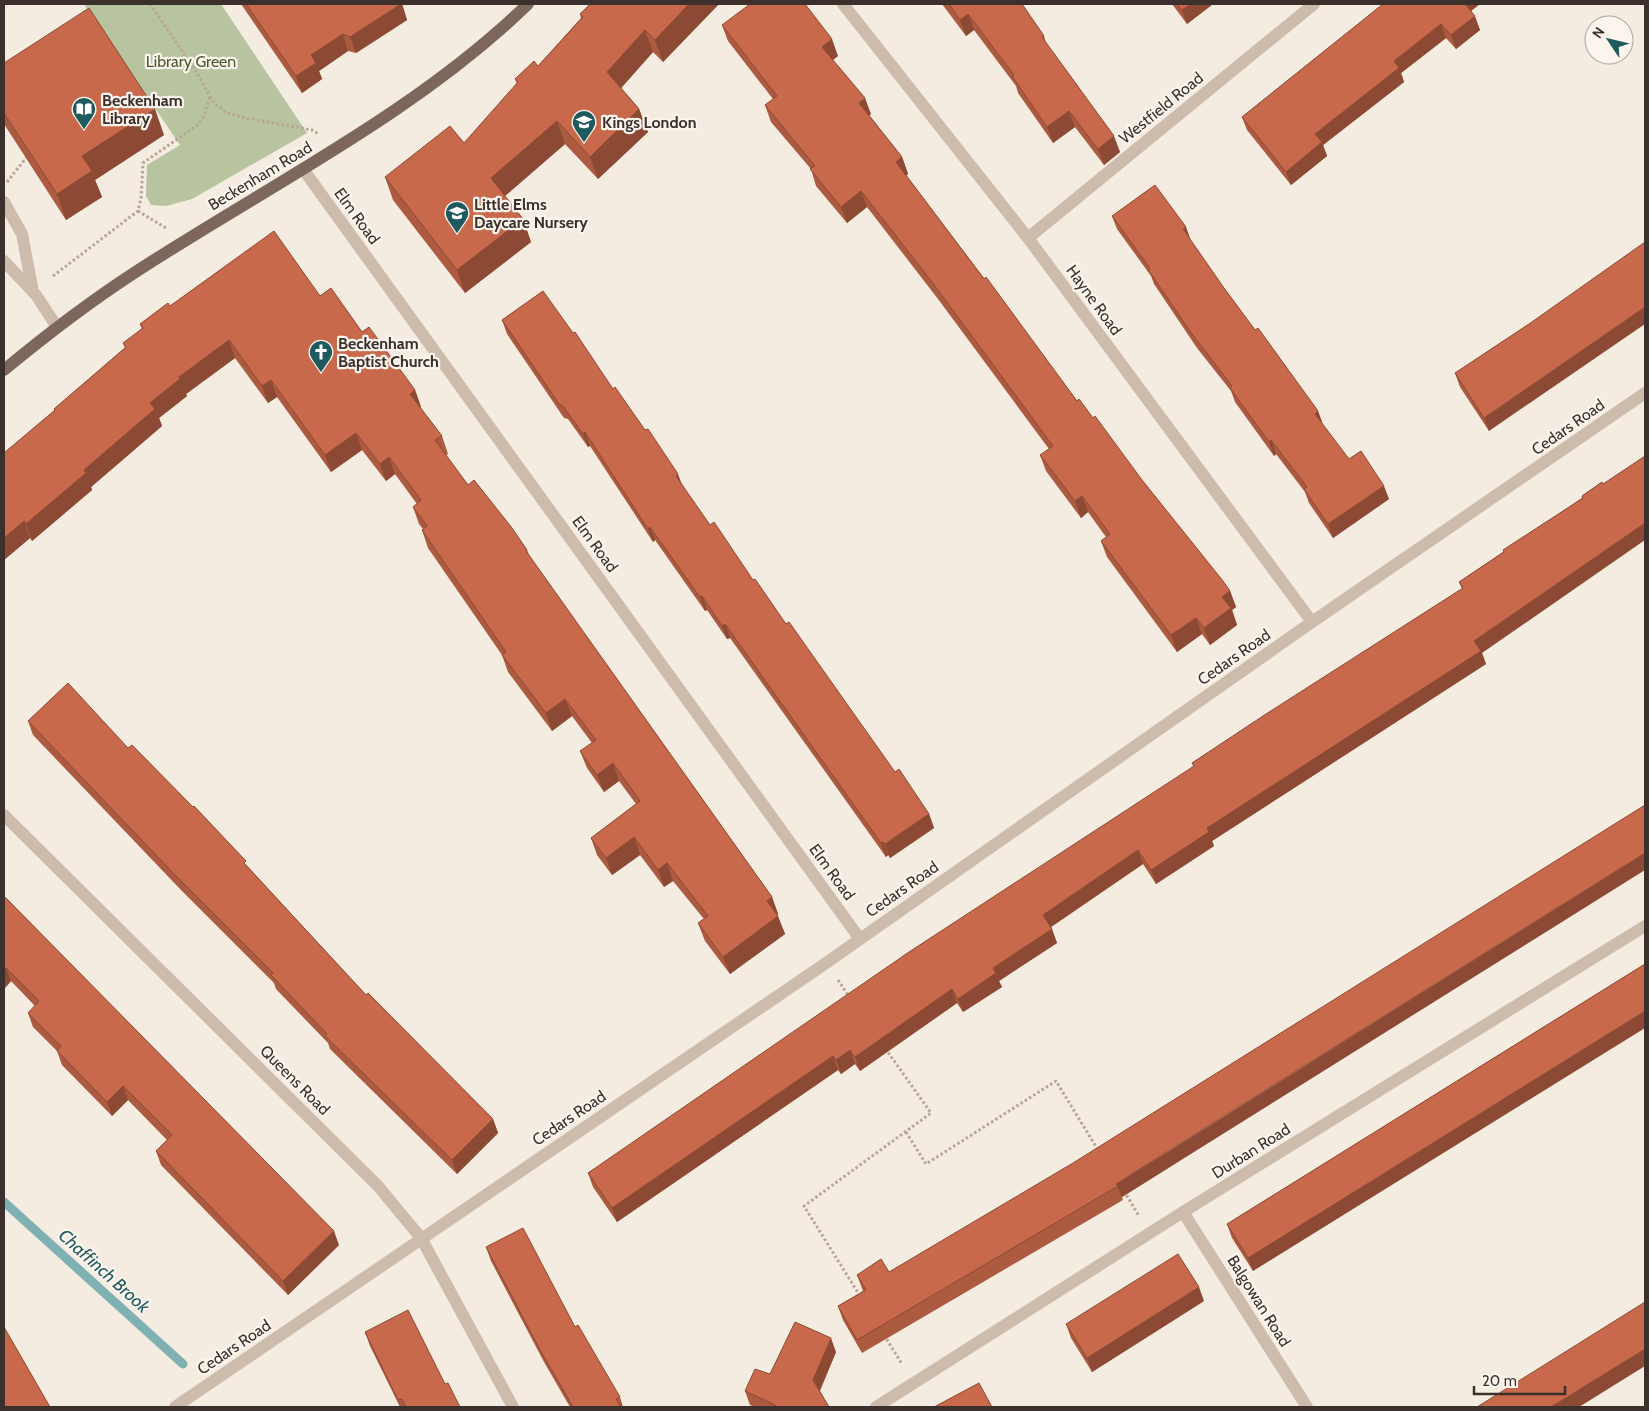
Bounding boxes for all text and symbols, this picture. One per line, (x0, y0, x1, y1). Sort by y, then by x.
north arrow (1584, 15, 1634, 65)
text: N (1588, 23, 1609, 42)
park label: Library Green (146, 52, 236, 71)
street label: Westfield Road (1115, 68, 1207, 148)
place label: Beckenham Library (102, 91, 183, 128)
library icon: Beckenham Library (71, 96, 97, 130)
school or university icon: Kings London (571, 109, 597, 143)
place label: Kings London (602, 113, 696, 132)
street label: Beckenham Road (205, 138, 315, 214)
street label: Elm Road (330, 184, 384, 248)
place label: Little Elms Daycare Nursery (474, 195, 588, 232)
school or university icon: Little Elms Daycare Nursery (444, 200, 470, 234)
street label: Hayne Road (1062, 261, 1126, 339)
place label: Beckenham Baptist Church (338, 334, 439, 371)
church icon: Beckenham Baptist Church (308, 339, 334, 373)
street label: Cedars Road (1528, 395, 1608, 459)
street label: Elm Road (568, 512, 622, 576)
street label: Cedars Road (1194, 625, 1274, 689)
street label: Elm Road (805, 840, 859, 904)
street label: Cedars Road (862, 857, 942, 921)
street label: Queens Road (256, 1041, 334, 1119)
street label: Cedars Road (529, 1087, 609, 1149)
street label: Durban Road (1208, 1119, 1294, 1183)
water label: Chaffinch Brook (54, 1224, 155, 1318)
street label: Balgowan Road (1223, 1252, 1295, 1350)
street label: Cedars Road (194, 1316, 274, 1378)
scale bar (1474, 1364, 1565, 1396)
text: 20 m (1482, 1372, 1517, 1390)

